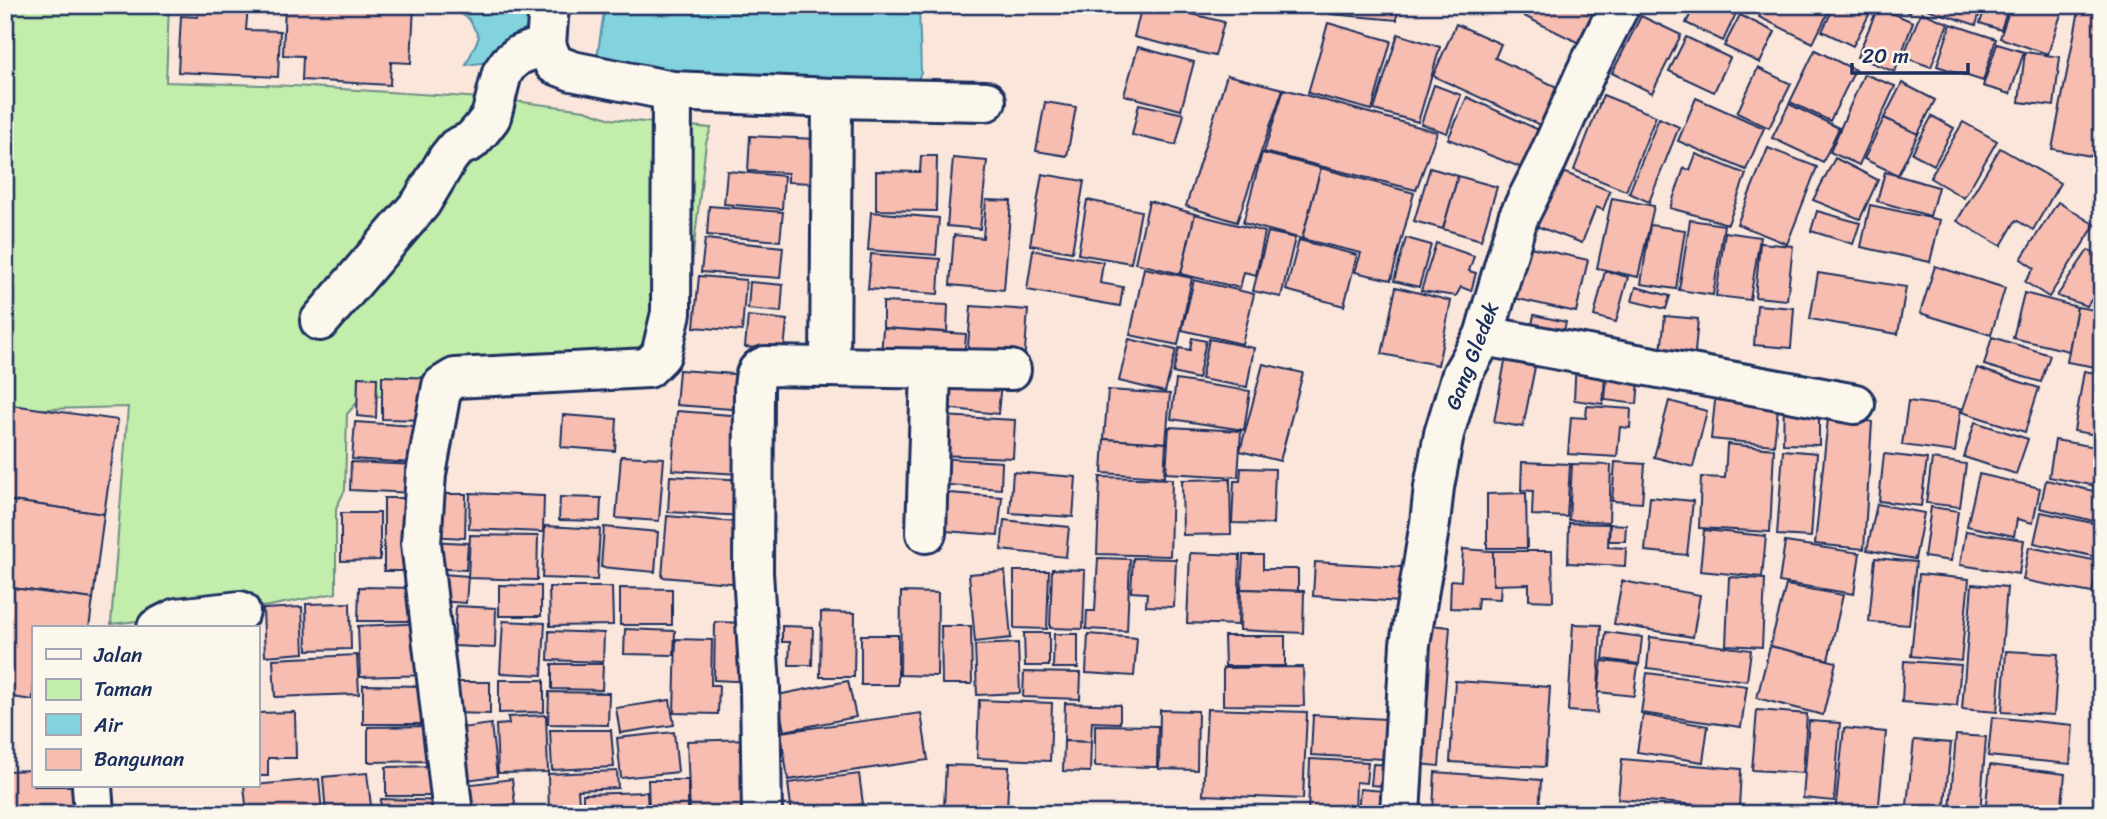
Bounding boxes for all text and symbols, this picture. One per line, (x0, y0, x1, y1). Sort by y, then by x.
scale bar (1852, 32, 1967, 76)
text: 20 m (1862, 37, 1909, 75)
street label: Gang Gledek (1434, 296, 1510, 416)
legend (32, 626, 259, 788)
text: Jalan (93, 636, 142, 674)
text: Taman (94, 670, 152, 708)
text: Air (93, 706, 124, 744)
text: Bangunan (94, 740, 184, 778)

